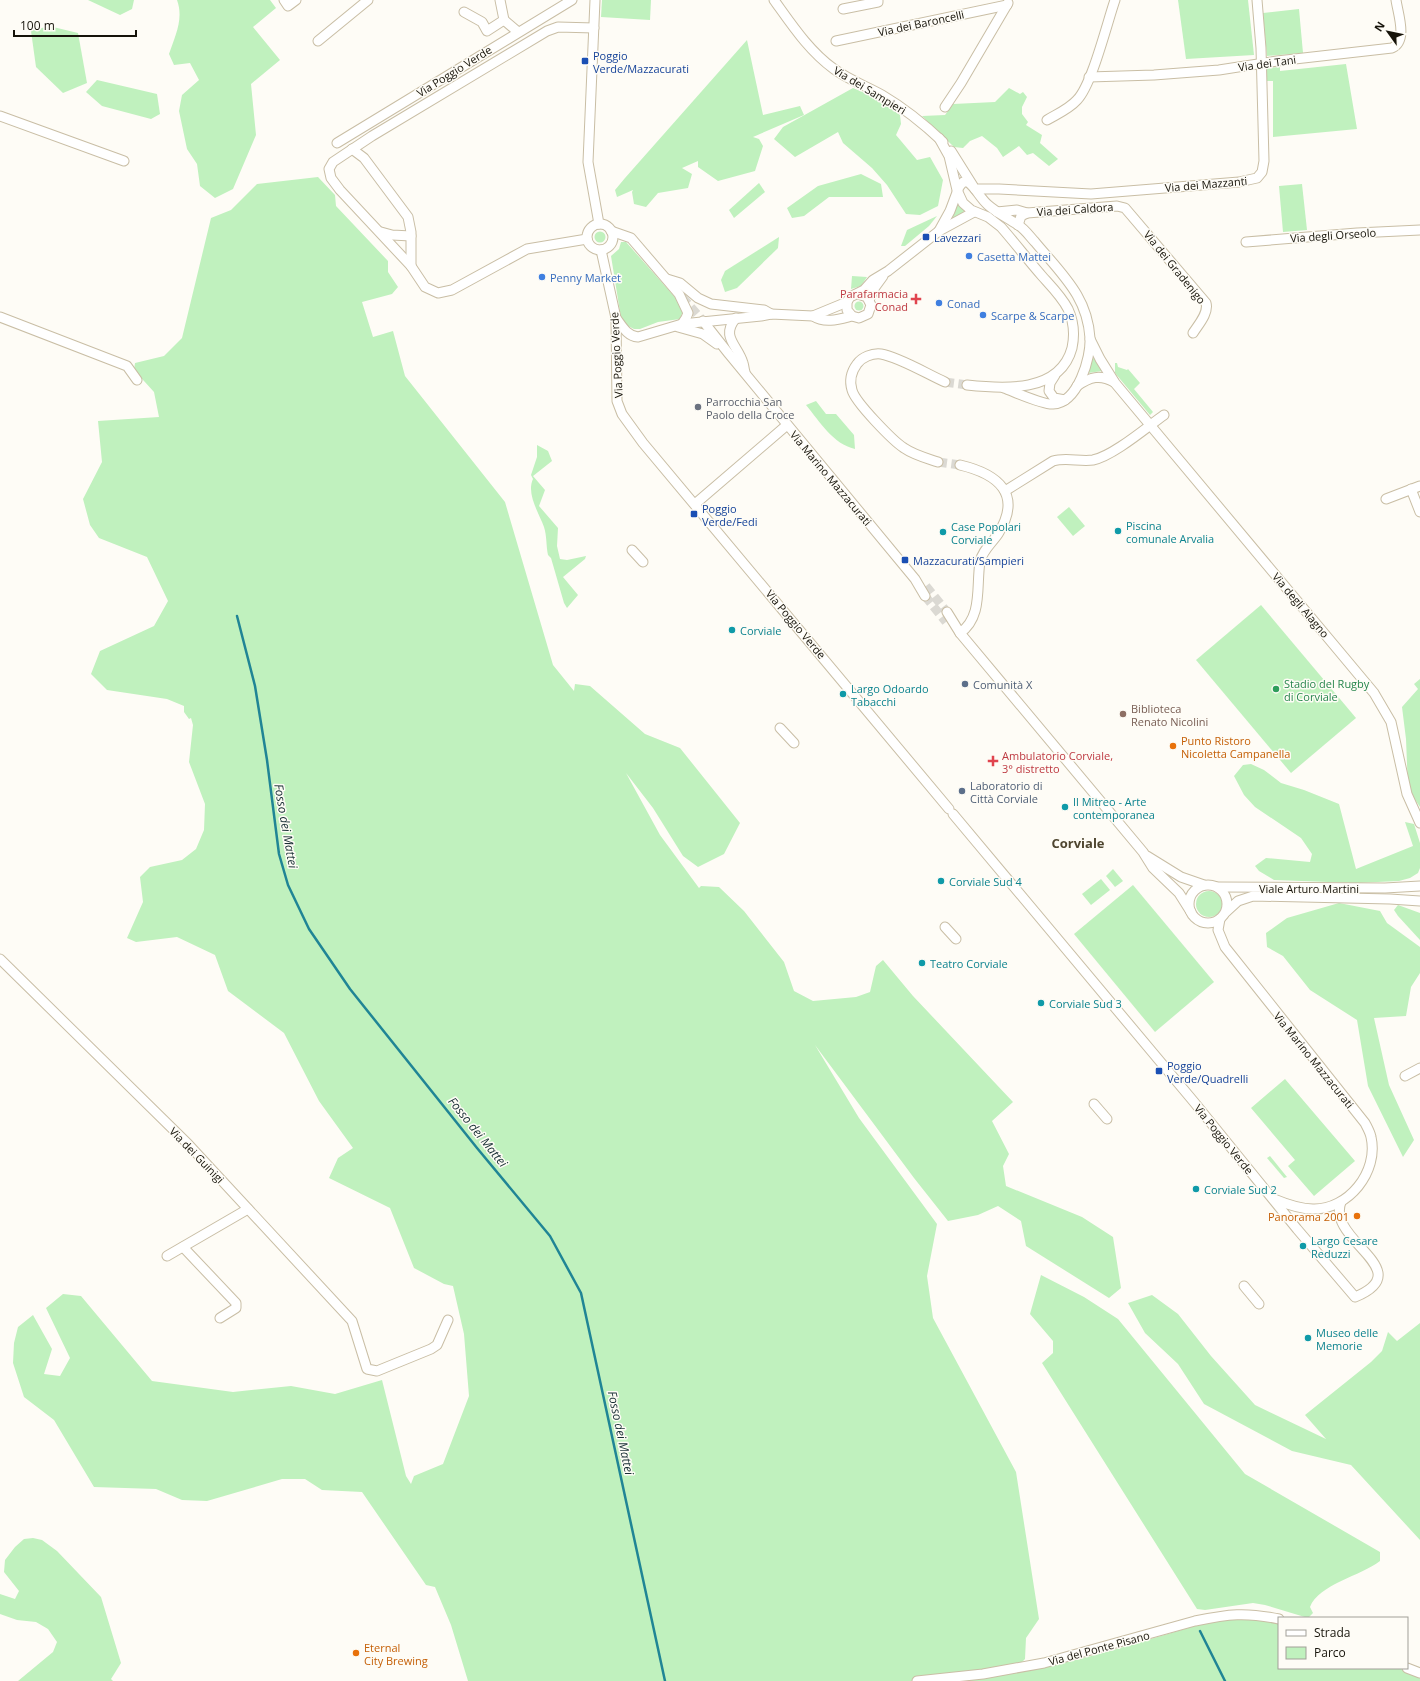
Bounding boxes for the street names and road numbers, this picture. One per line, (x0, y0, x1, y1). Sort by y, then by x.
street label: Via dei Baroncelli (877, 7, 965, 39)
street label: Via Poggio Verde (414, 42, 494, 100)
street label: Via dei Tani (1237, 51, 1297, 75)
street label: Via dei Sampieri (831, 62, 909, 118)
street label: Via dei Mazzanti (1164, 173, 1248, 195)
street label: Via dei Caldora (1036, 199, 1114, 219)
street label: Via degli Orseolo (1290, 224, 1377, 245)
street label: Via dei Gradenigo (1141, 227, 1210, 307)
street label: Via Poggio Verde (606, 312, 626, 398)
street label: Via Marino Mazzacurati (787, 427, 875, 529)
street label: Via degli Alagno (1269, 569, 1333, 641)
street label: Via Poggio Verde (763, 586, 829, 662)
street label: Viale Arturo Martini (1259, 881, 1359, 896)
street label: Via Marino Mazzacurati (1271, 1009, 1357, 1111)
street label: Via Poggio Verde (1191, 1101, 1257, 1177)
street label: Via dei Guinigi (166, 1124, 228, 1186)
street label: Via del Ponte Pisano (1047, 1627, 1151, 1669)

